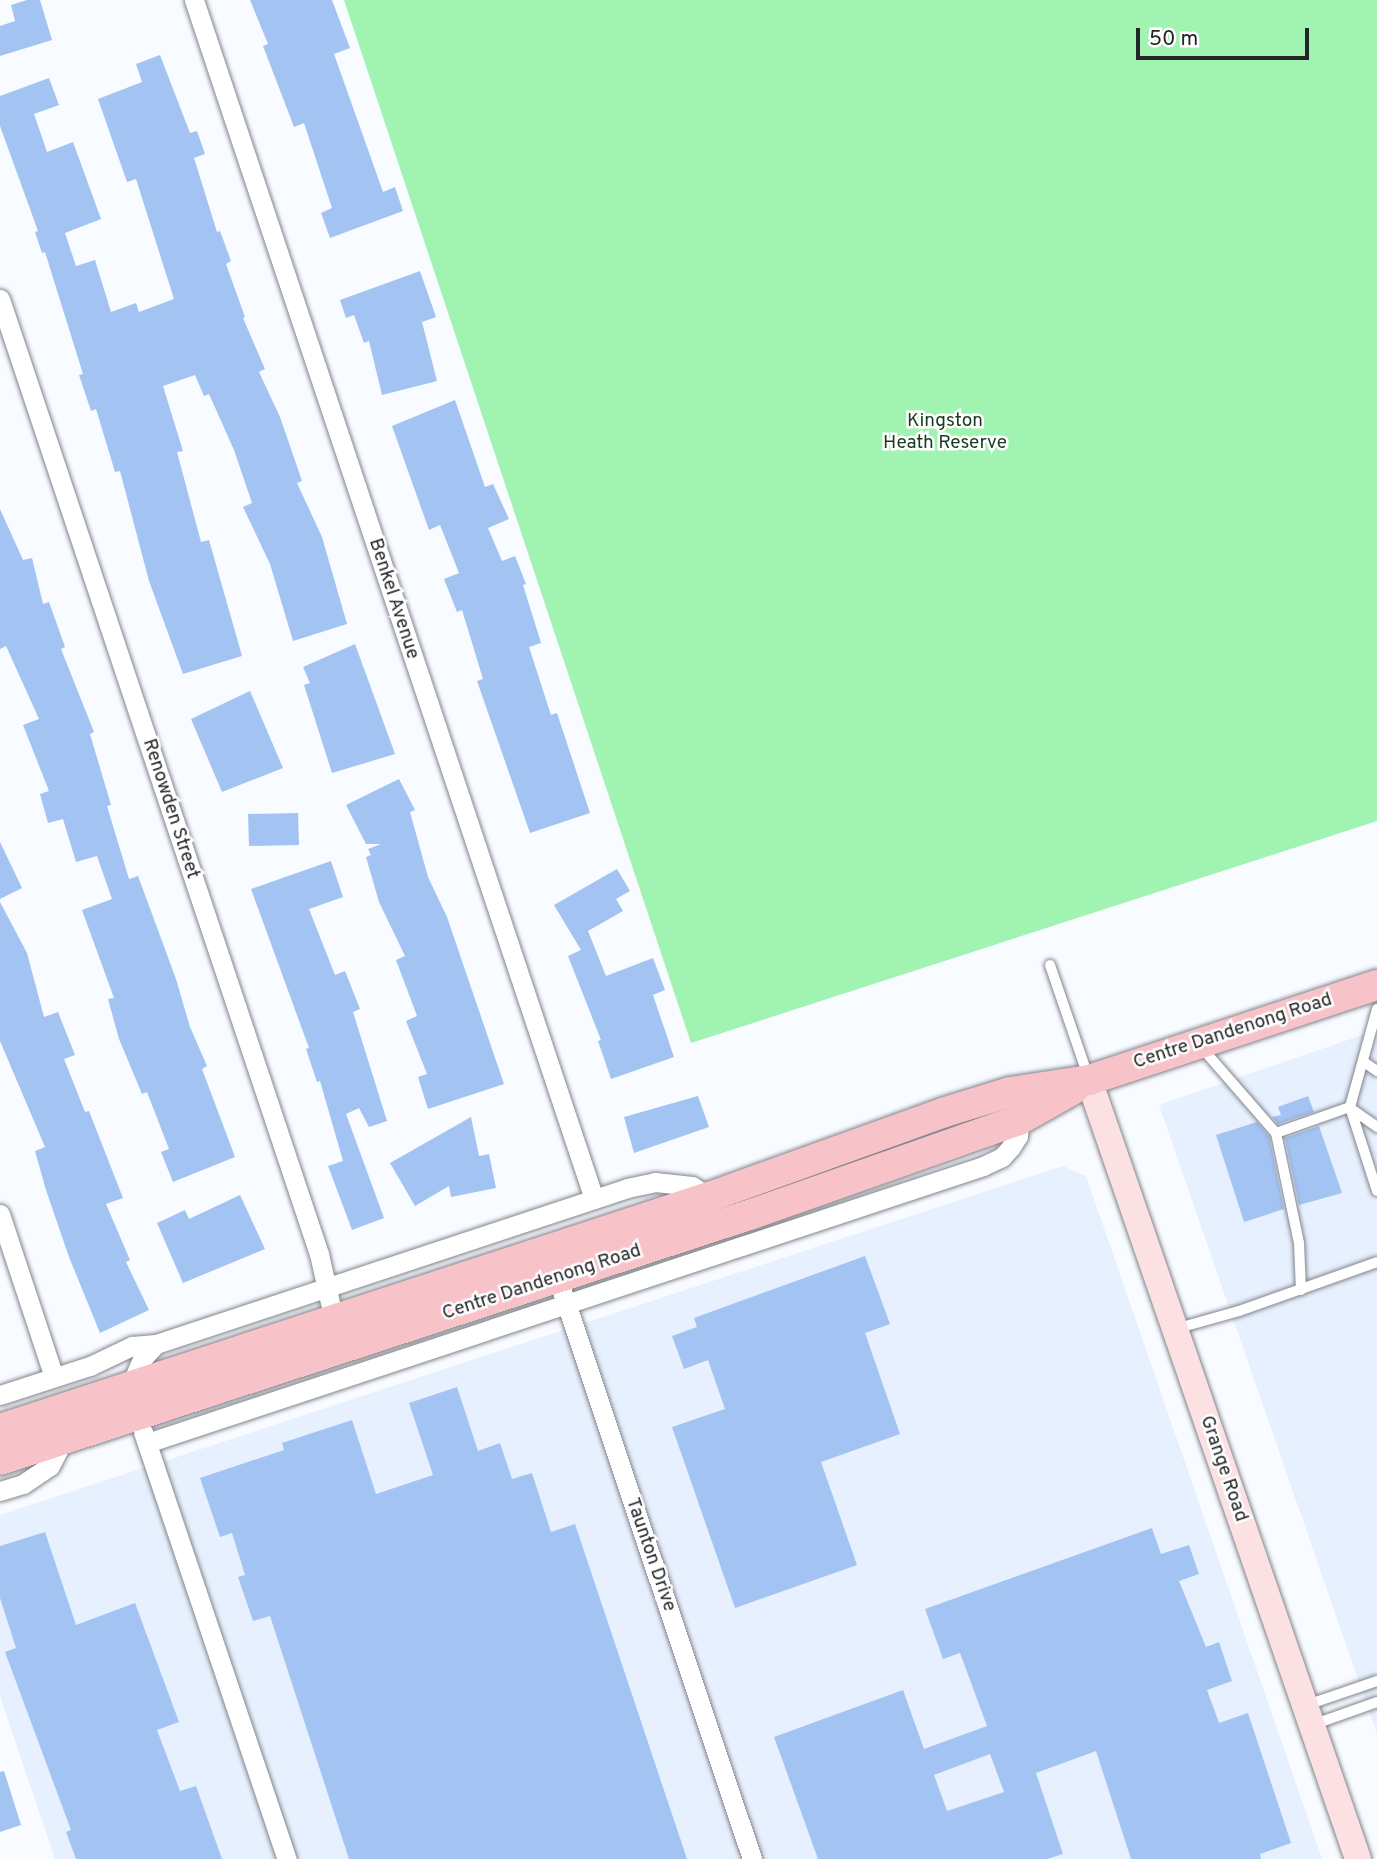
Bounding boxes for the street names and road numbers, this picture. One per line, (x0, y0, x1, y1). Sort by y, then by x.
street label: Benkel Avenue (363, 535, 423, 663)
street label: Renowden Street (137, 736, 203, 882)
street label: Centre Dandenong Road (1131, 989, 1335, 1075)
street label: Centre Dandenong Road (440, 1240, 644, 1326)
street label: Grange Road (1194, 1413, 1252, 1525)
street label: Taunton Drive (620, 1495, 680, 1615)

